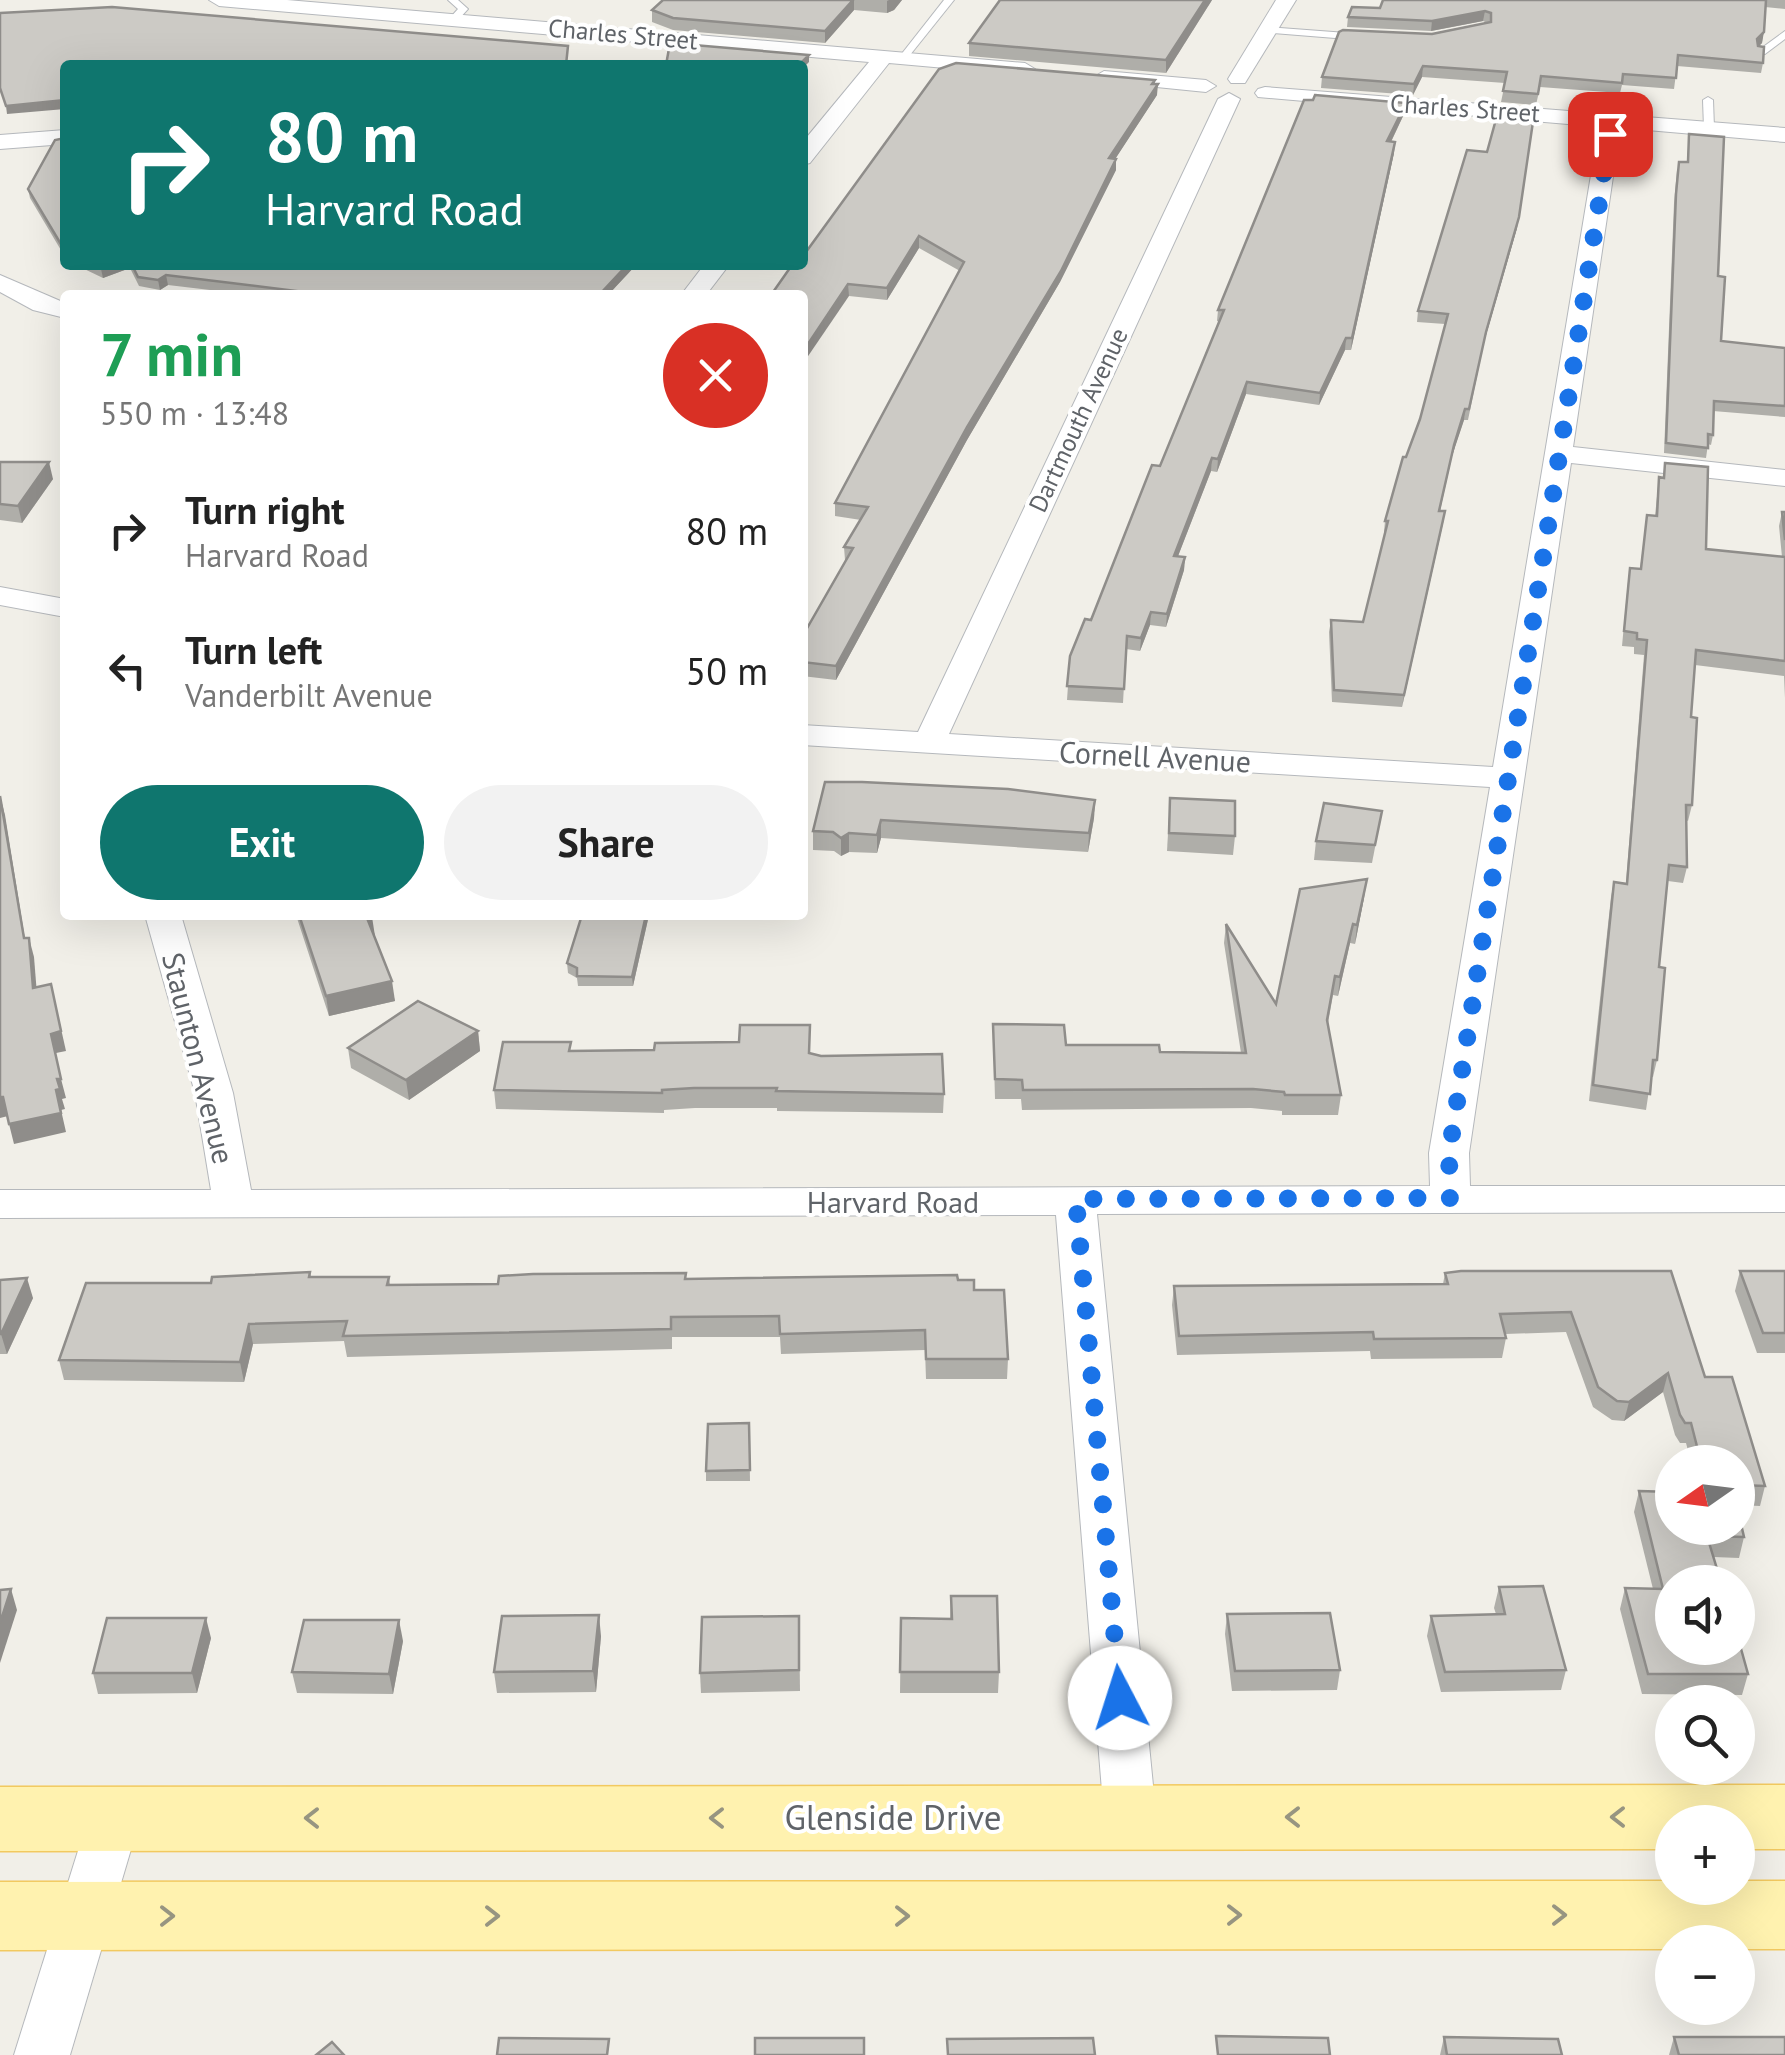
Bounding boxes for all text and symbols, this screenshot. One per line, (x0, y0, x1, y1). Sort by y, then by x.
street label: Charles Street (547, 12, 700, 57)
street label: Charles Street (1389, 87, 1541, 129)
text: 80 m (265, 91, 418, 181)
pin (1568, 92, 1653, 177)
icon: right (100, 100, 230, 230)
icon: arrive (1583, 107, 1638, 162)
text: Harvard Road (265, 179, 524, 237)
text: 7 min (100, 315, 243, 393)
button: close (663, 323, 768, 428)
street label: Dartmouth Avenue (1021, 323, 1135, 517)
text: 550 m · 13:48 (100, 392, 289, 434)
text: Turn right (185, 485, 345, 534)
icon: right (100, 503, 155, 558)
text: 80 m (686, 506, 768, 555)
text: Harvard Road (185, 534, 369, 576)
text: Turn left (185, 625, 322, 674)
icon: left (100, 643, 155, 698)
text: 50 m (686, 646, 768, 695)
text: Vanderbilt Avenue (185, 674, 433, 716)
street label: Cornell Avenue (1058, 731, 1252, 781)
button: Exit (100, 785, 424, 900)
button: Share (444, 785, 768, 900)
street label: Staunton Avenue (154, 948, 244, 1168)
street label: Harvard Road (807, 1182, 979, 1221)
north arrow (1655, 1445, 1755, 1545)
map controls (1655, 1445, 1755, 2025)
button: sound (1655, 1565, 1755, 1665)
position arrow (1068, 1646, 1172, 1750)
button: search (1655, 1685, 1755, 1785)
street label: Glenside Drive (784, 1794, 1002, 1840)
button: + (1655, 1805, 1755, 1905)
one-way arrow (1284, 1806, 1300, 1828)
one-way arrow (709, 1807, 724, 1829)
one-way arrow (1609, 1807, 1625, 1828)
one-way arrow (304, 1808, 320, 1829)
one-way arrow (1228, 1904, 1243, 1926)
one-way arrow (1552, 1904, 1568, 1926)
one-way arrow (160, 1905, 176, 1927)
one-way arrow (486, 1905, 501, 1927)
one-way arrow (896, 1905, 911, 1927)
button: − (1655, 1925, 1755, 2025)

